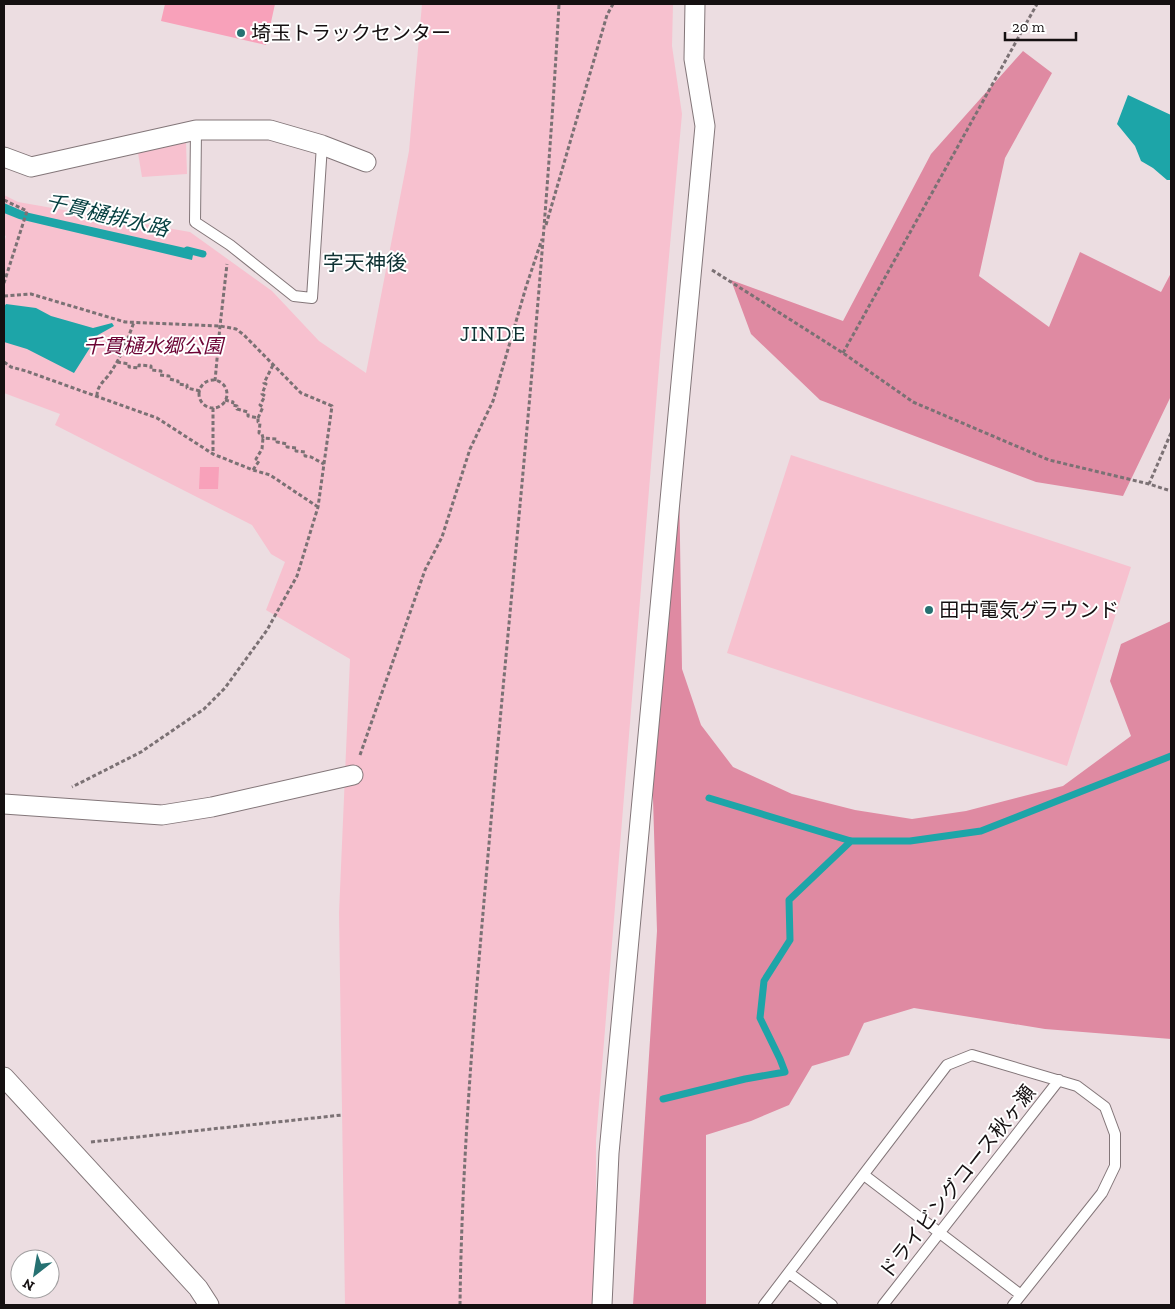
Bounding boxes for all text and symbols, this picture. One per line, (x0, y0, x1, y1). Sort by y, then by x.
scale bar (1005, 10, 1076, 42)
text: 20 m (1012, 18, 1045, 36)
place label: 埼玉トラックセンター (251, 21, 451, 45)
marker: 埼玉トラックセンター (235, 27, 247, 39)
water label: 千貫樋排水路 (43, 189, 173, 242)
district label: 字天神後 (323, 250, 407, 275)
district label: JINDE (460, 320, 526, 347)
park label: 千貫樋水郷公園 (83, 334, 226, 358)
place label: 田中電気グラウンド (939, 598, 1119, 622)
marker: 田中電気グラウンド (923, 604, 935, 616)
street label: ドライビングコース秋ヶ瀬 (874, 1080, 1040, 1284)
north arrow (10, 1249, 60, 1299)
text: N (19, 1275, 38, 1295)

